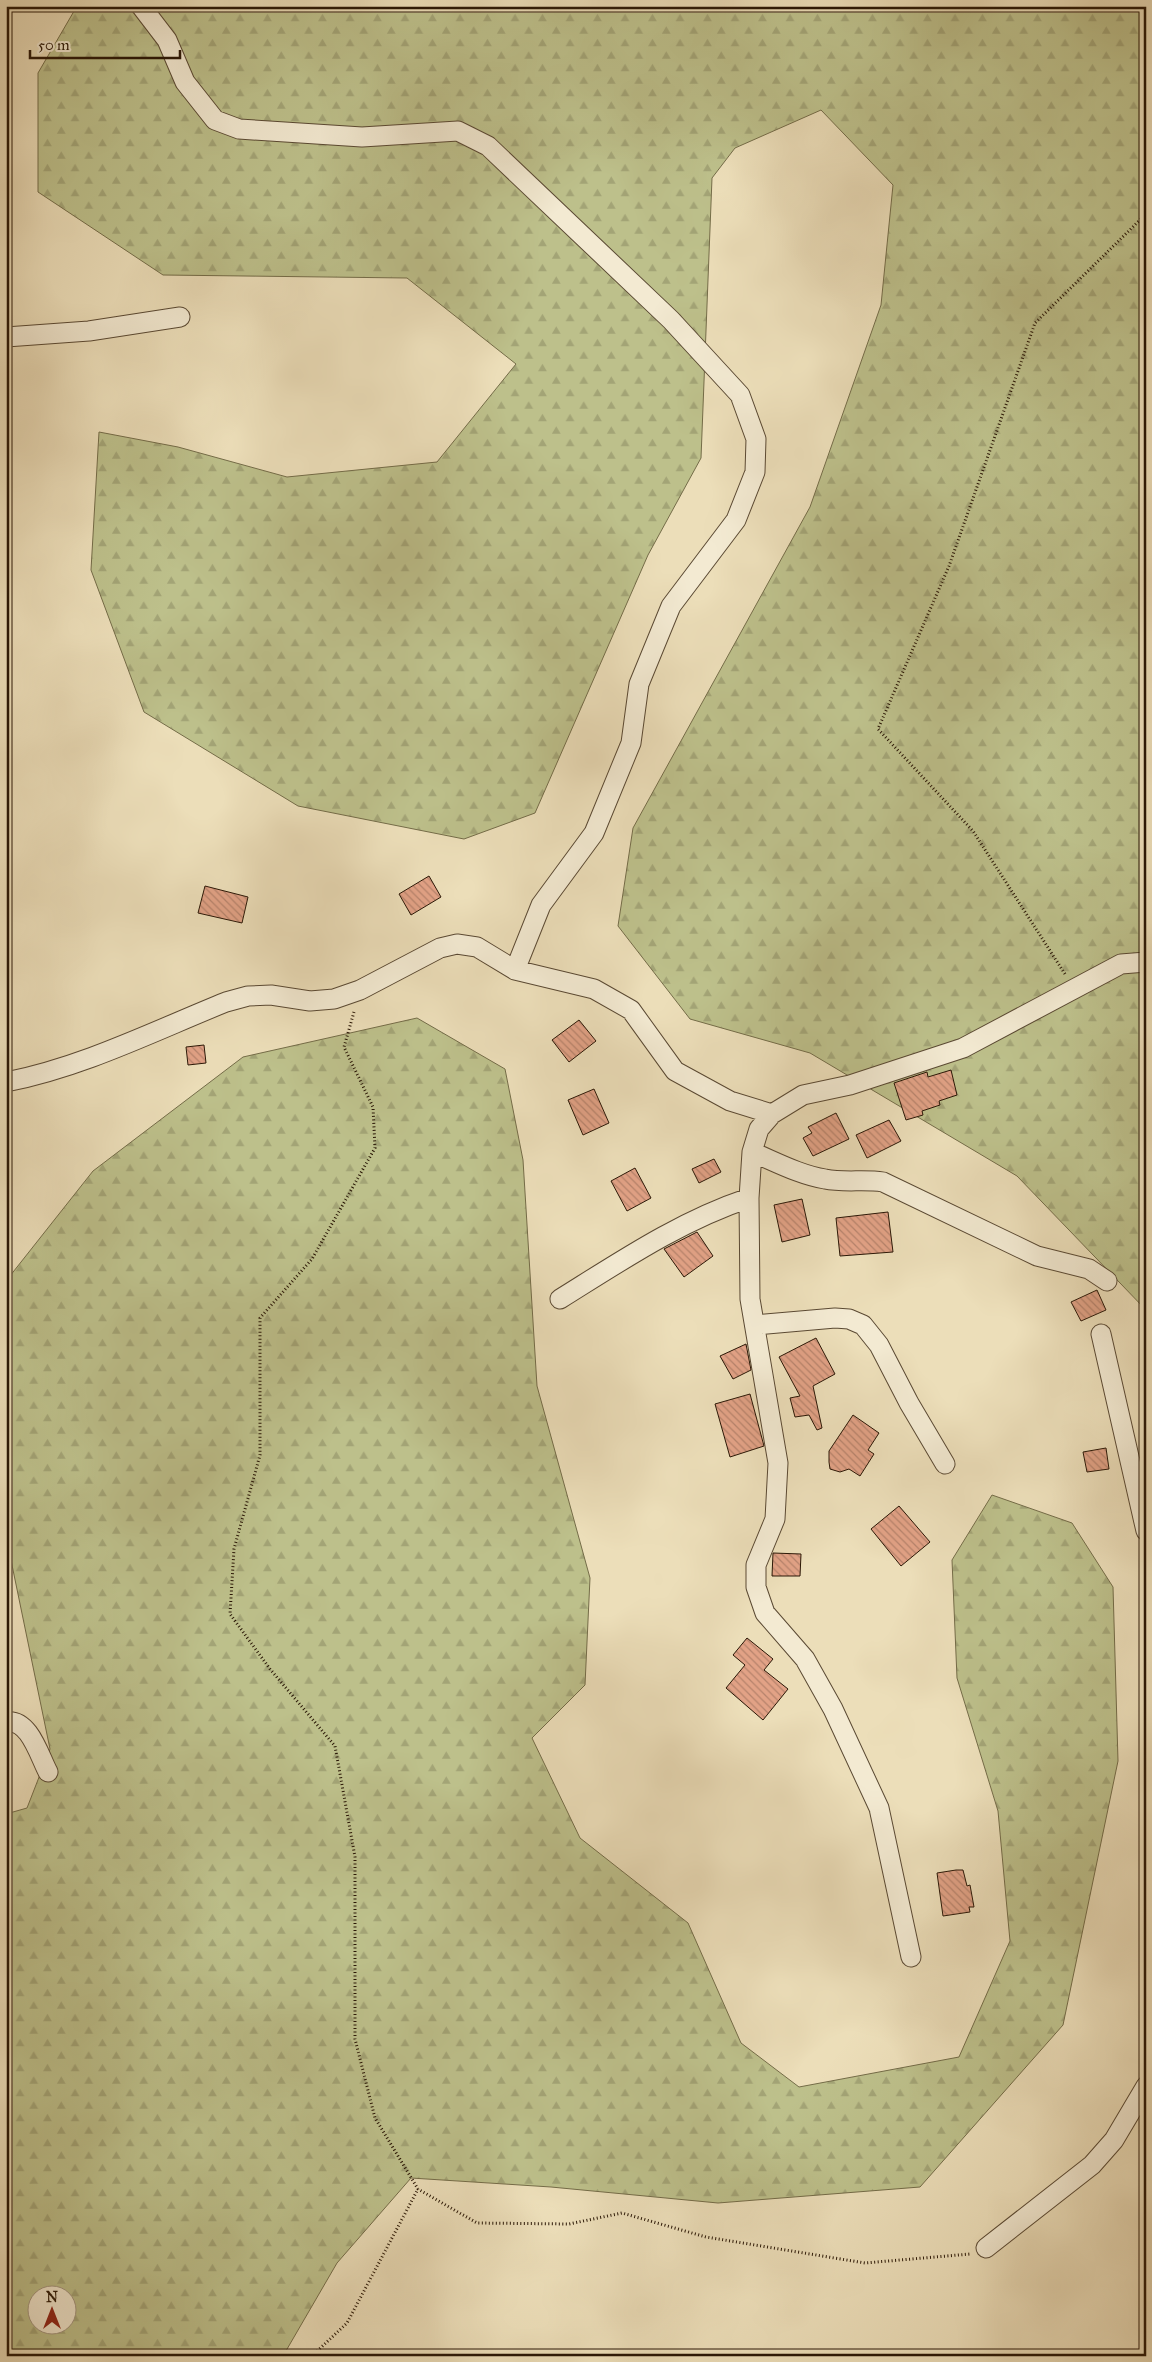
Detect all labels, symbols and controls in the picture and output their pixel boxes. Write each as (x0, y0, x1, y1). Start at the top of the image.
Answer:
scale bar (30, 28, 180, 60)
text: 50 m (38, 36, 70, 54)
north arrow (28, 2284, 78, 2334)
text: N (46, 2289, 58, 2306)

